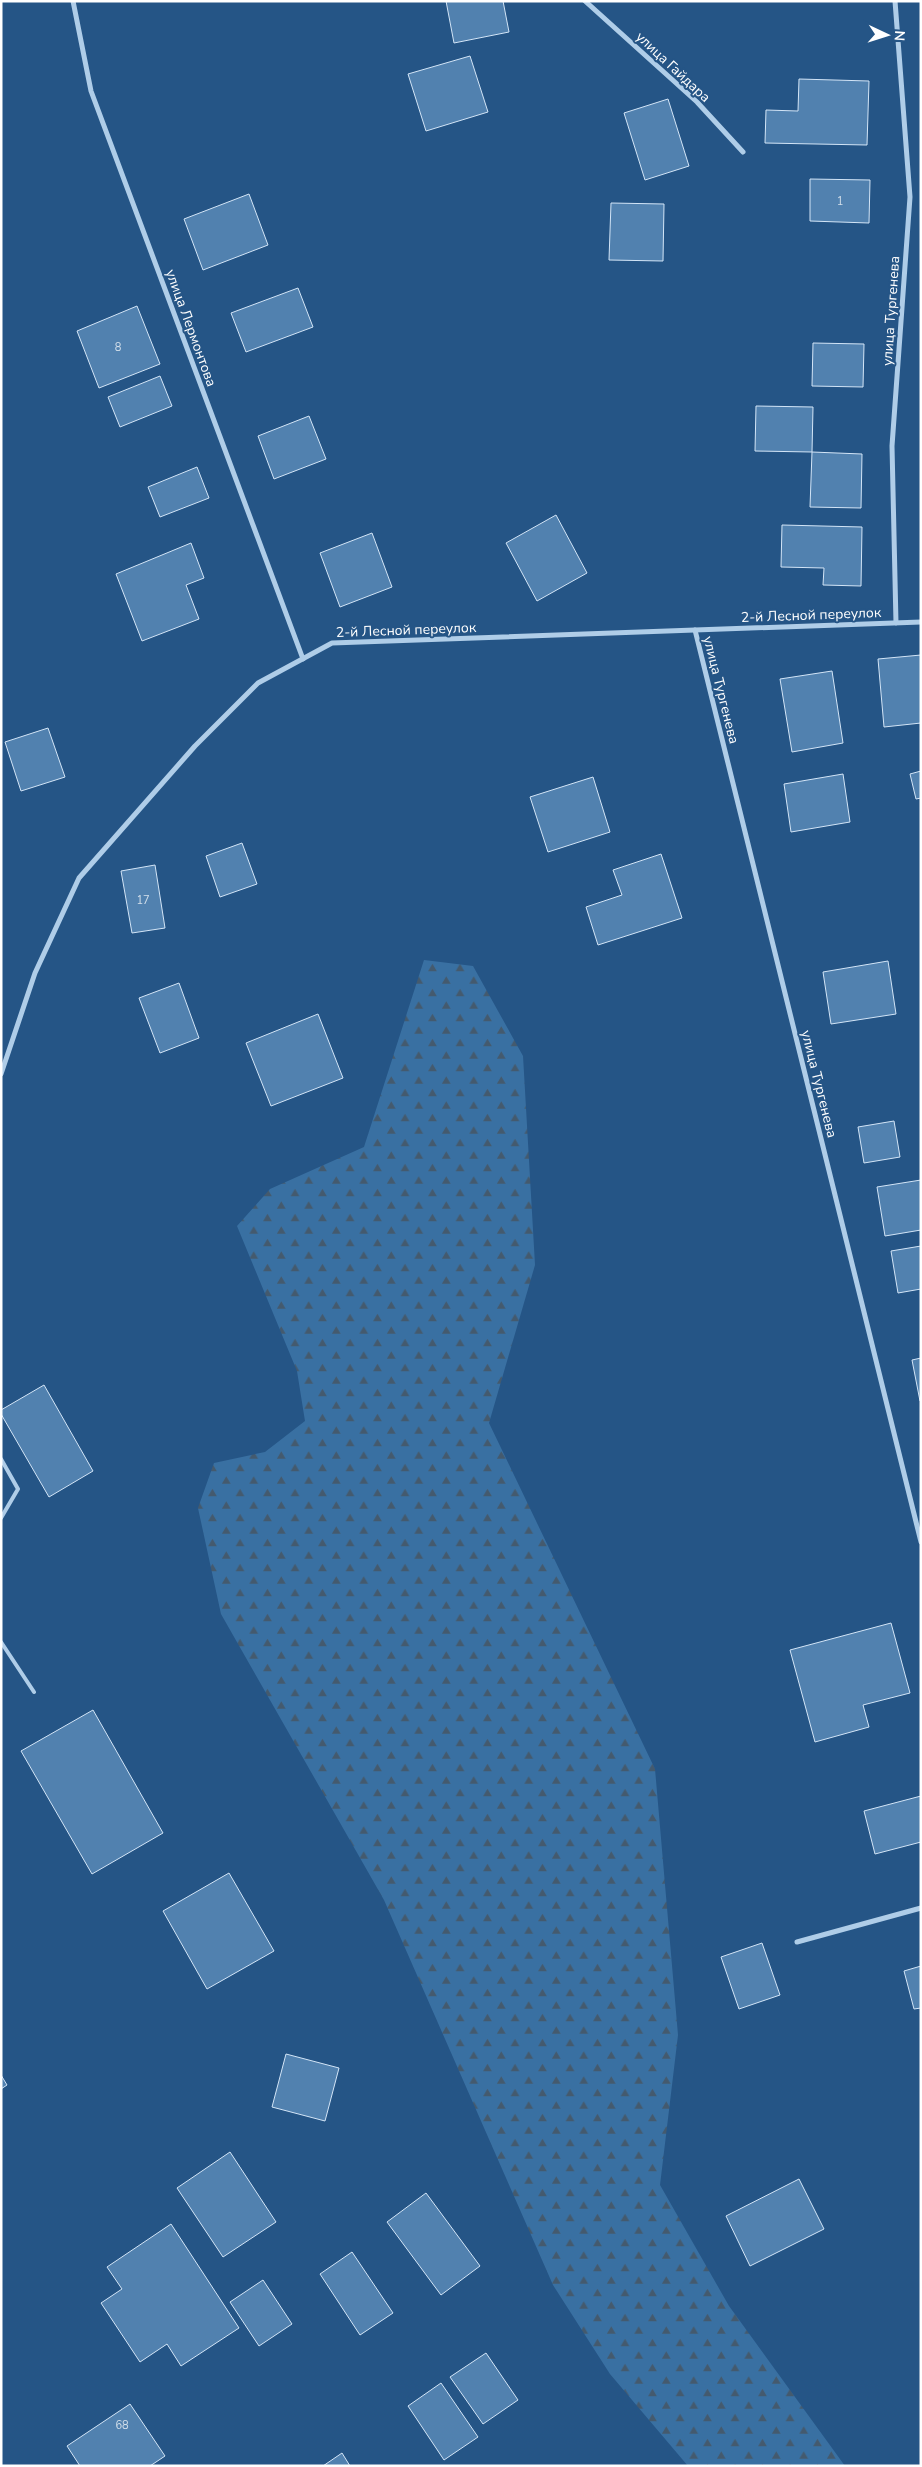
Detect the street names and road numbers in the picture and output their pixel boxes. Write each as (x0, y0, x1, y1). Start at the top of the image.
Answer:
street label: улица Гайдара (632, 27, 714, 107)
street label: улица Тургенева (878, 255, 904, 367)
street label: улица Лермонтова (161, 267, 221, 389)
street label: 2-й Лесной переулок (741, 603, 882, 627)
street label: 2-й Лесной переулок (336, 618, 477, 642)
street label: улица Тургенева (698, 634, 744, 746)
street label: улица Тургенева (796, 1028, 842, 1140)

